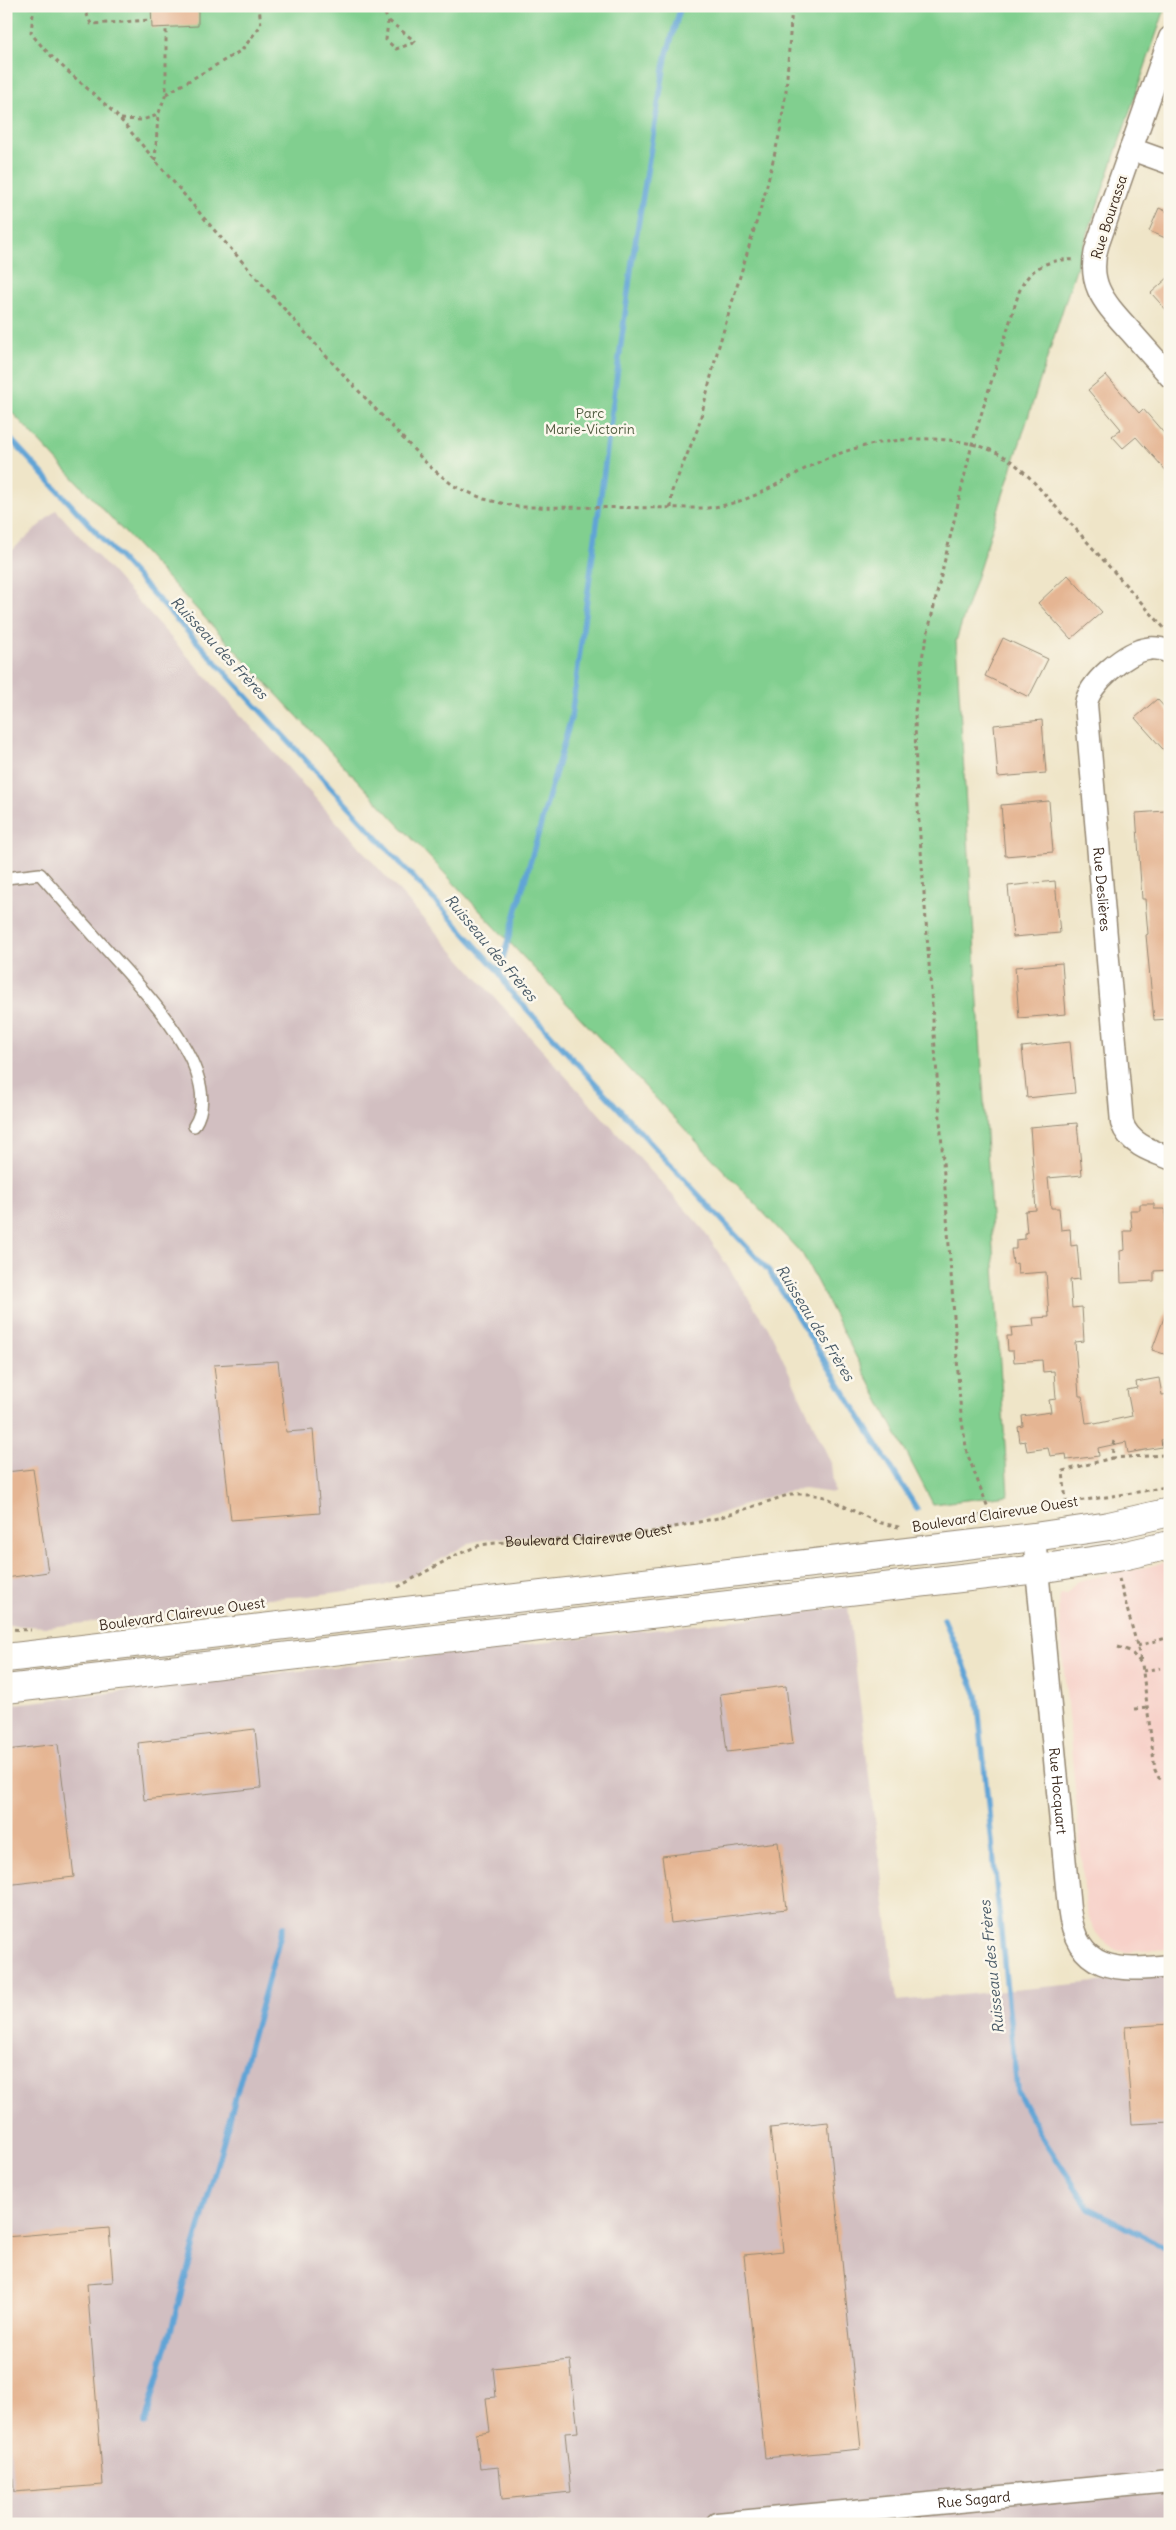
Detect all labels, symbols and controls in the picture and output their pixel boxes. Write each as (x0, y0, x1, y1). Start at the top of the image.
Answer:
street label: Rue Bourassa (1087, 173, 1131, 261)
park label: Parc Marie-Victorin (545, 404, 635, 438)
water label: Ruisseau des Frères (167, 592, 273, 704)
street label: Rue Deslières (1089, 846, 1115, 932)
water label: Ruisseau des Frères (441, 890, 542, 1006)
water label: Ruisseau des Frères (772, 1261, 859, 1385)
street label: Boulevard Clairevue Ouest (911, 1492, 1079, 1536)
street label: Boulevard Clairevue Ouest (504, 1519, 673, 1551)
street label: Boulevard Clairevue Ouest (98, 1593, 266, 1635)
street label: Rue Hocquart (1045, 1747, 1071, 1835)
water label: Ruisseau des Frères (975, 1898, 1008, 2034)
street label: Rue Sagard (937, 2487, 1011, 2512)

